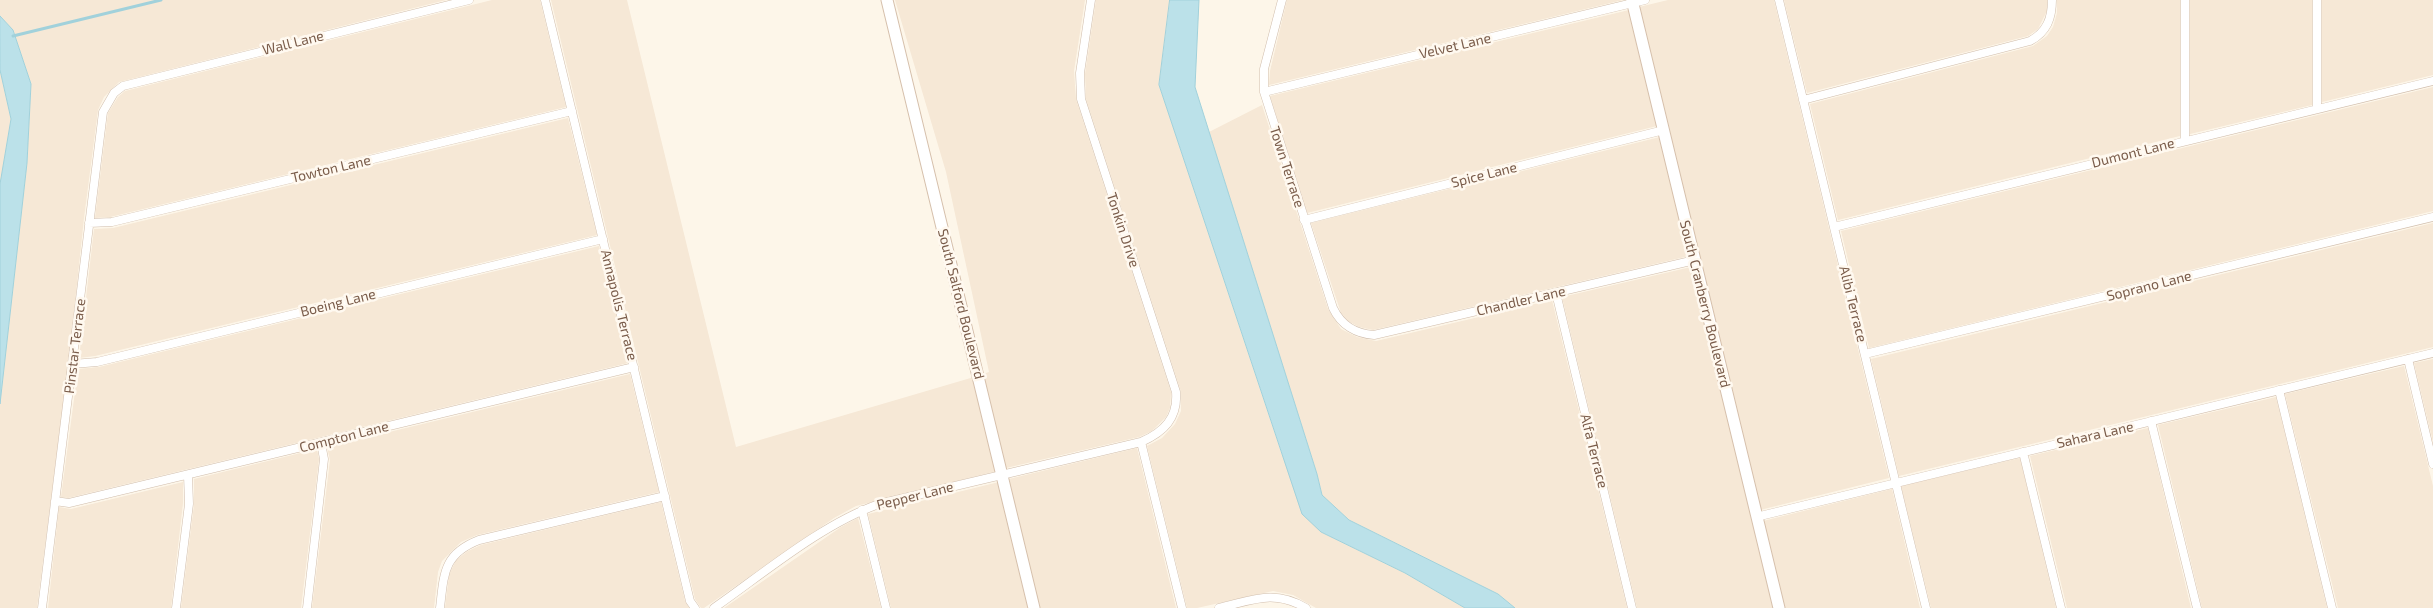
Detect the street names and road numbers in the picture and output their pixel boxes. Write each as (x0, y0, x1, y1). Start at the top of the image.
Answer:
street label: Wall Lane (261, 27, 325, 59)
street label: Velvet Lane (1417, 30, 1493, 62)
street label: Town Terrace (1266, 124, 1308, 210)
street label: Dumont Lane (2090, 135, 2176, 171)
street label: Towton Lane (290, 152, 372, 186)
street label: Spice Lane (1449, 159, 1519, 191)
street label: Tonkin Drive (1103, 190, 1143, 270)
street label: South Cranberry Boulevard (1676, 219, 1734, 389)
street label: South Salford Boulevard (934, 227, 988, 381)
street label: Annapolis Terrace (597, 248, 641, 362)
street label: Alibi Terrace (1835, 264, 1871, 344)
street label: Soprano Lane (2105, 267, 2193, 305)
street label: Chandler Lane (1475, 283, 1567, 319)
street label: Boeing Lane (299, 286, 377, 320)
street label: Pinstar Terrace (61, 297, 89, 395)
street label: Alfa Terrace (1577, 412, 1611, 490)
street label: Compton Lane (298, 418, 390, 456)
street label: Sahara Lane (2055, 418, 2135, 452)
street label: Pepper Lane (875, 478, 955, 514)

